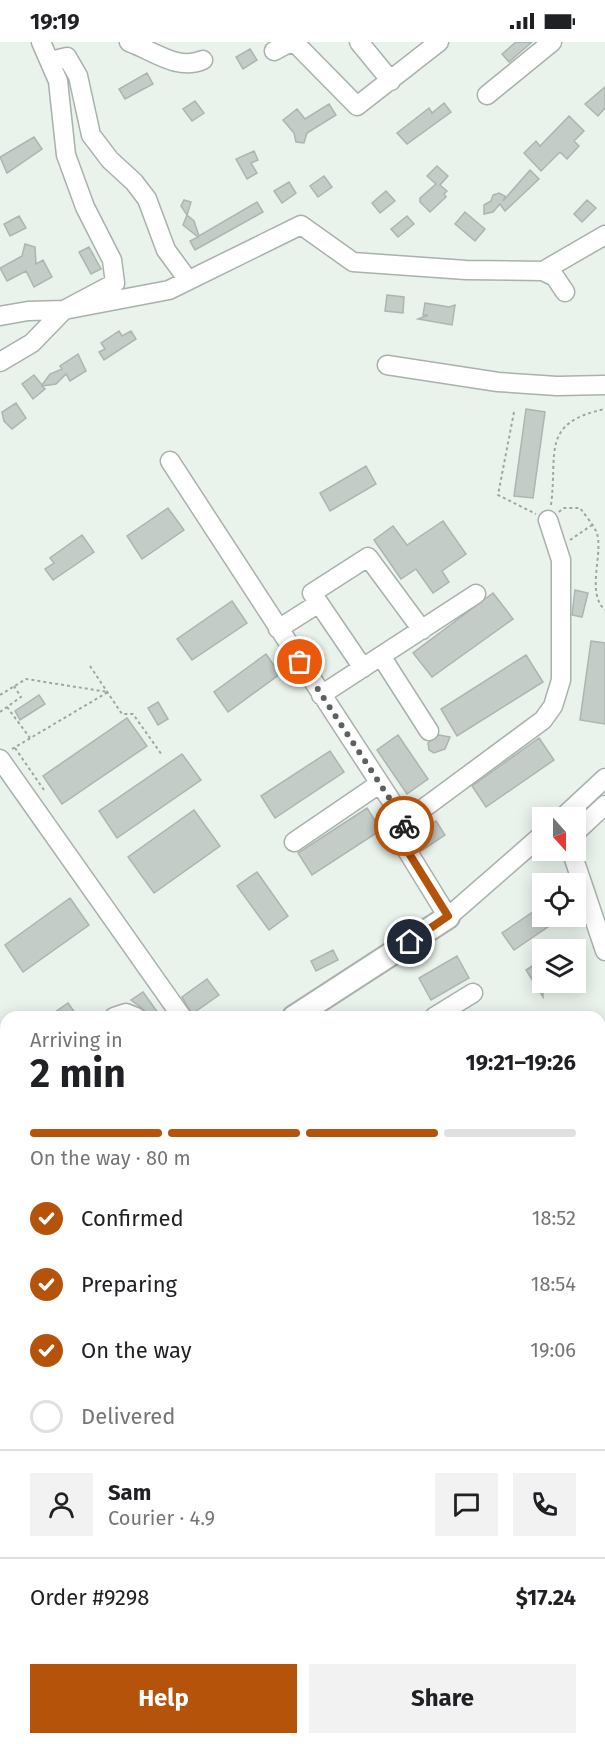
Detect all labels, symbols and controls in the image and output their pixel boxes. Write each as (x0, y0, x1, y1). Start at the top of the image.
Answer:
text: 19:19 (30, 8, 80, 35)
pin (274, 636, 325, 687)
icon: bag (283, 645, 316, 678)
courier (374, 796, 434, 856)
north arrow (532, 807, 586, 861)
map controls (532, 807, 586, 993)
icon: bike (388, 810, 421, 843)
button: locate (532, 873, 586, 927)
pin (384, 916, 435, 967)
icon: home (393, 925, 426, 958)
button: layers (532, 939, 586, 993)
text: Arriving in (30, 1028, 123, 1052)
text: 19:21–19:26 (466, 1049, 576, 1076)
text: 2 min (30, 1051, 126, 1097)
text: On the way · 80 m (30, 1146, 191, 1170)
icon: check (30, 1202, 63, 1235)
text: Confirmed (81, 1205, 184, 1232)
text: 18:52 (532, 1206, 576, 1230)
icon: check (30, 1268, 63, 1301)
text: Preparing (81, 1271, 177, 1298)
text: 18:54 (531, 1272, 576, 1296)
icon: check (30, 1334, 63, 1367)
text: On the way (81, 1337, 192, 1364)
text: 19:06 (530, 1338, 576, 1362)
text: Delivered (81, 1403, 176, 1430)
button: person (30, 1473, 93, 1536)
button: chat (435, 1473, 498, 1536)
button: phone (513, 1473, 576, 1536)
text: Sam (108, 1479, 151, 1506)
text: Courier · 4.9 (108, 1506, 215, 1530)
text: Order #9298 (30, 1584, 149, 1611)
text: $17.24 (516, 1584, 576, 1611)
button: Help (30, 1664, 297, 1733)
button: Share (309, 1664, 576, 1733)

